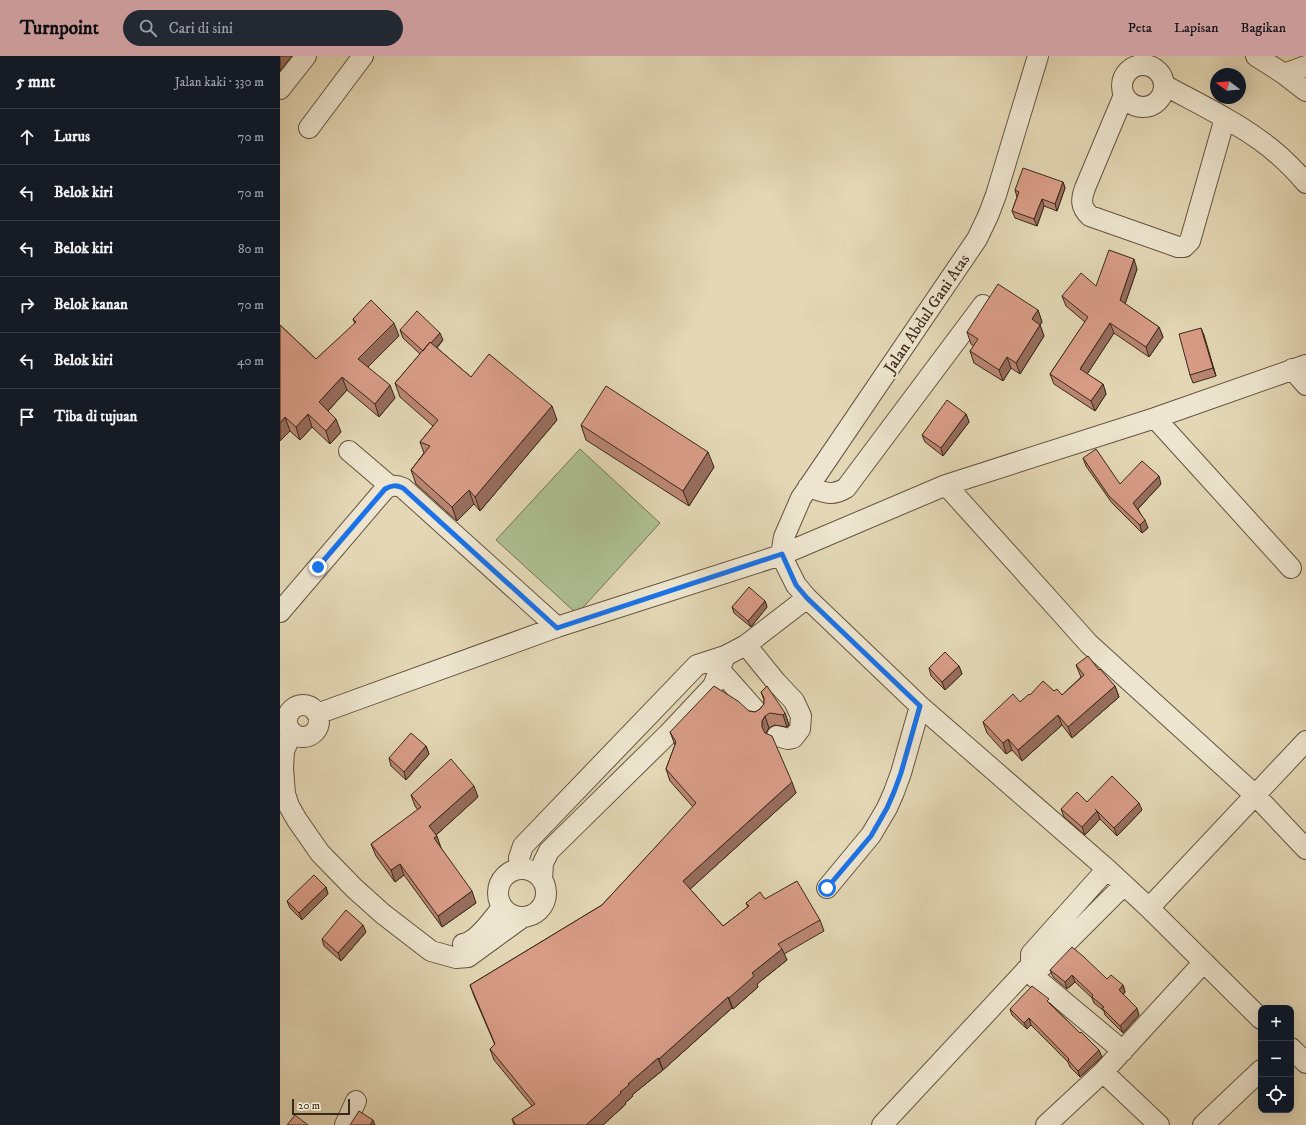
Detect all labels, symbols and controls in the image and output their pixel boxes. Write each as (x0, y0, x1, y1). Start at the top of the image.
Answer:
search box (123, 10, 403, 46)
text: Turnpoint (20, 17, 99, 40)
icon: search (137, 17, 159, 39)
text: Cari di sini (169, 19, 233, 38)
text: Peta (1128, 19, 1152, 37)
text: Lapisan (1174, 19, 1219, 37)
text: Bagikan (1241, 19, 1286, 37)
north arrow (1210, 68, 1246, 104)
text: 5 mnt (16, 71, 55, 93)
text: Jalan kaki · 330 m (175, 74, 264, 90)
icon: ahead (16, 126, 38, 148)
text: Lurus (54, 127, 90, 146)
text: 70 m (238, 129, 264, 145)
icon: left (16, 182, 38, 204)
text: Belok kiri (54, 183, 113, 202)
text: 70 m (238, 185, 264, 201)
icon: left (16, 238, 38, 260)
text: Belok kiri (54, 239, 113, 258)
text: 80 m (238, 241, 264, 257)
street label: Jalan Abdul Gani Atas (878, 250, 974, 379)
icon: right (16, 294, 38, 316)
text: Belok kanan (54, 295, 128, 314)
text: 70 m (238, 297, 264, 313)
icon: left (16, 350, 38, 372)
text: Belok kiri (54, 351, 113, 370)
text: 40 m (237, 353, 264, 369)
icon: arrive (16, 406, 38, 428)
text: Tiba di tujuan (54, 407, 137, 426)
route end (309, 558, 327, 576)
route start (818, 879, 836, 897)
map controls (1258, 1005, 1294, 1113)
button: + (1258, 1005, 1294, 1041)
button: − (1258, 1041, 1294, 1077)
button: locate (1258, 1077, 1294, 1113)
scale bar (292, 1097, 350, 1116)
text: 20 m (298, 1099, 320, 1113)

